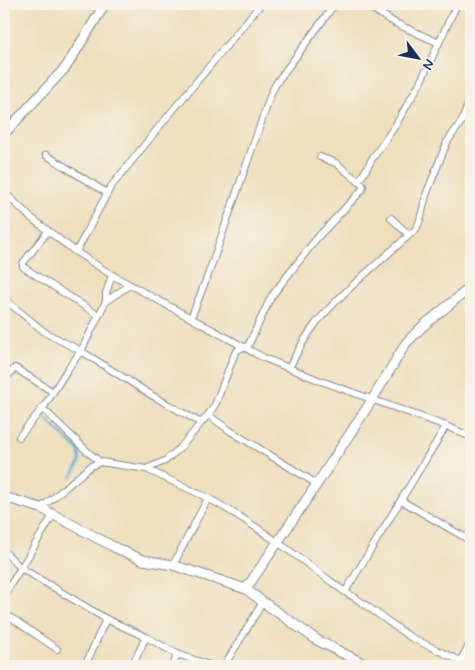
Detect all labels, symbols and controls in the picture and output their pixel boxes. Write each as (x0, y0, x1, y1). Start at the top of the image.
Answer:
north arrow (392, 32, 442, 82)
text: N (418, 56, 438, 73)

